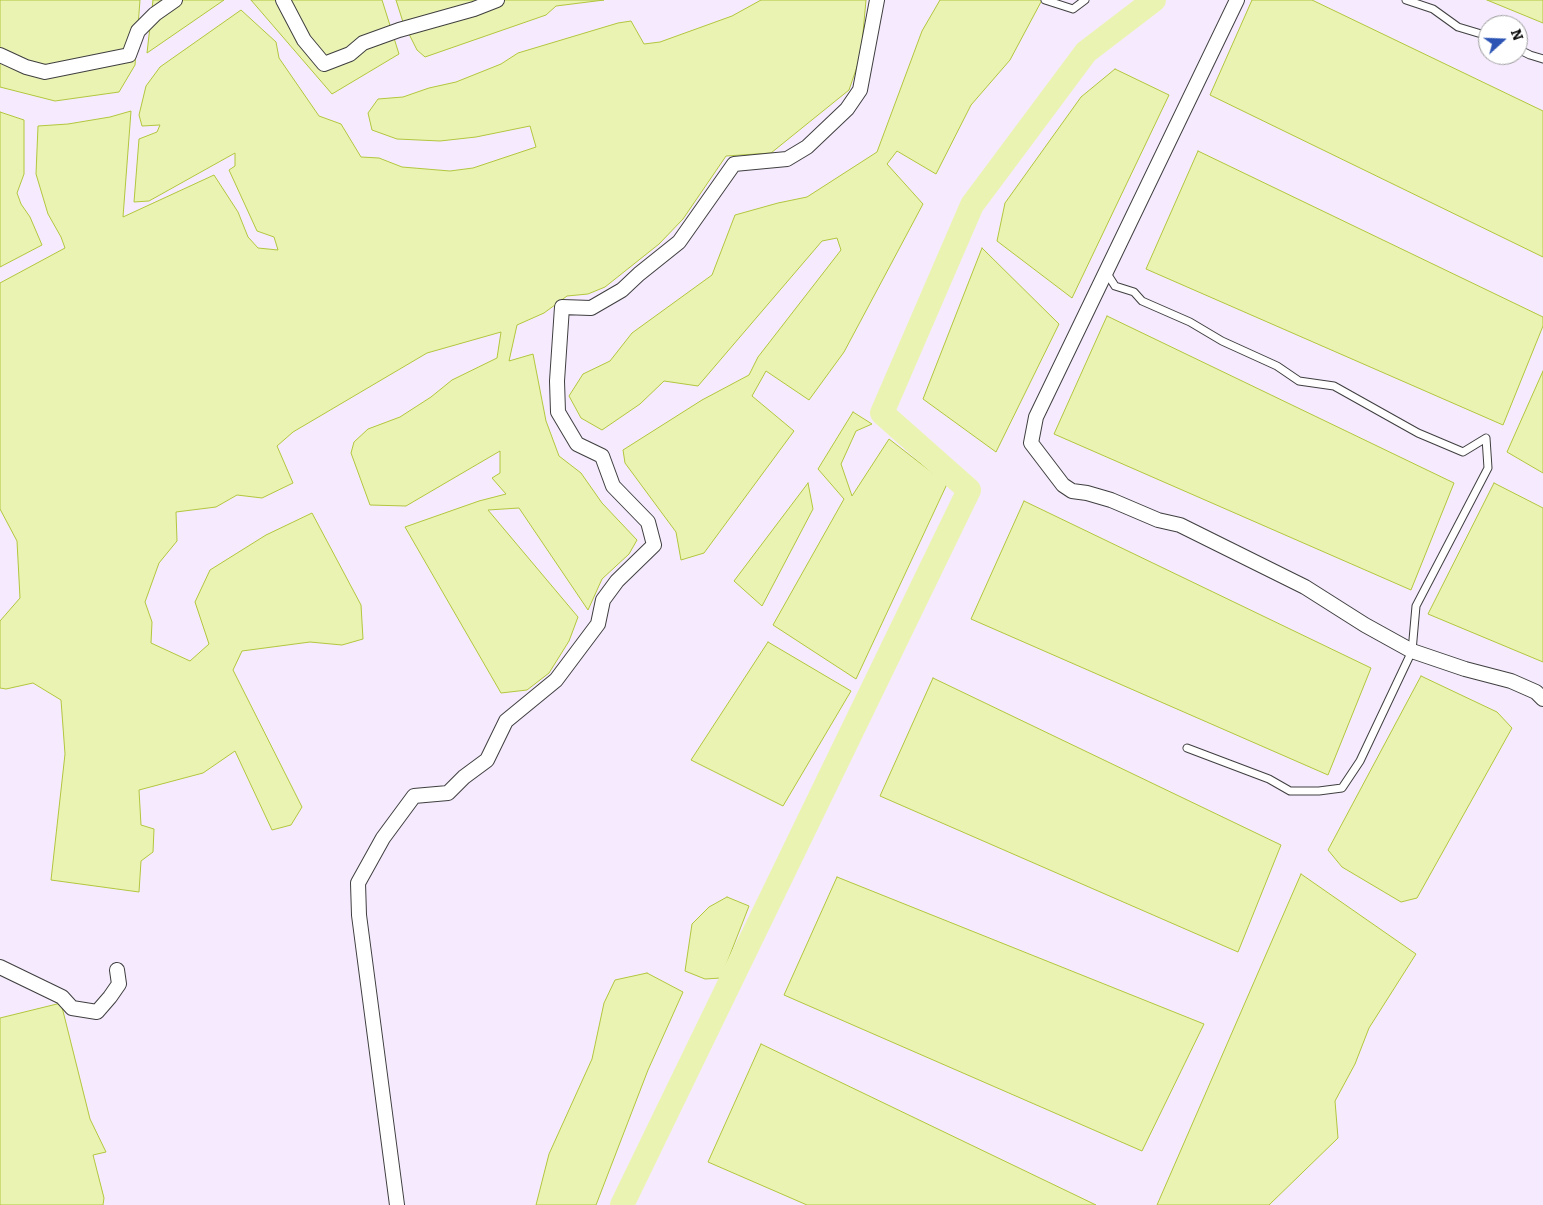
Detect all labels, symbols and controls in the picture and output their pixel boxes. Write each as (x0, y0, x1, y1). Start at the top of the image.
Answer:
north arrow (1478, 15, 1528, 65)
text: N (1507, 27, 1526, 43)

